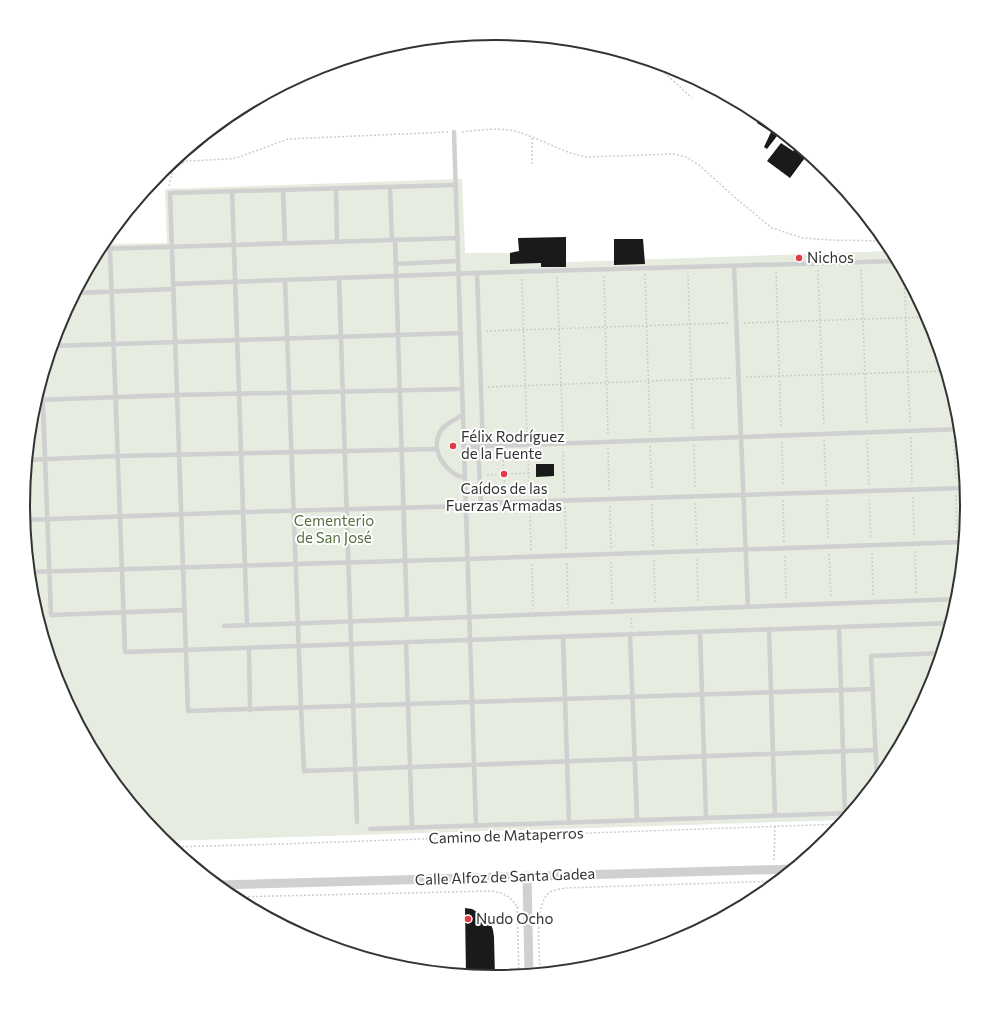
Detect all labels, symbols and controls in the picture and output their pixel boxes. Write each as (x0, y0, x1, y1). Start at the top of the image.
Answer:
place label: Nichos (807, 248, 854, 266)
marker: Nichos (794, 253, 804, 263)
place label: Félix Rodríguez de la Fuente (461, 427, 565, 462)
marker: Félix Rodríguez de la Fuente (448, 441, 458, 451)
marker: Caídos de las Fuerzas Armadas (499, 469, 509, 479)
place label: Caídos de las Fuerzas Armadas (446, 479, 562, 514)
park label: Cementerio de San José (294, 511, 374, 546)
street label: Camino de Mataperros (428, 823, 584, 847)
street label: Calle Alfoz de Santa Gadea (415, 864, 595, 888)
place label: Nudo Ocho (476, 909, 553, 927)
marker: Nudo Ocho (463, 914, 473, 924)

